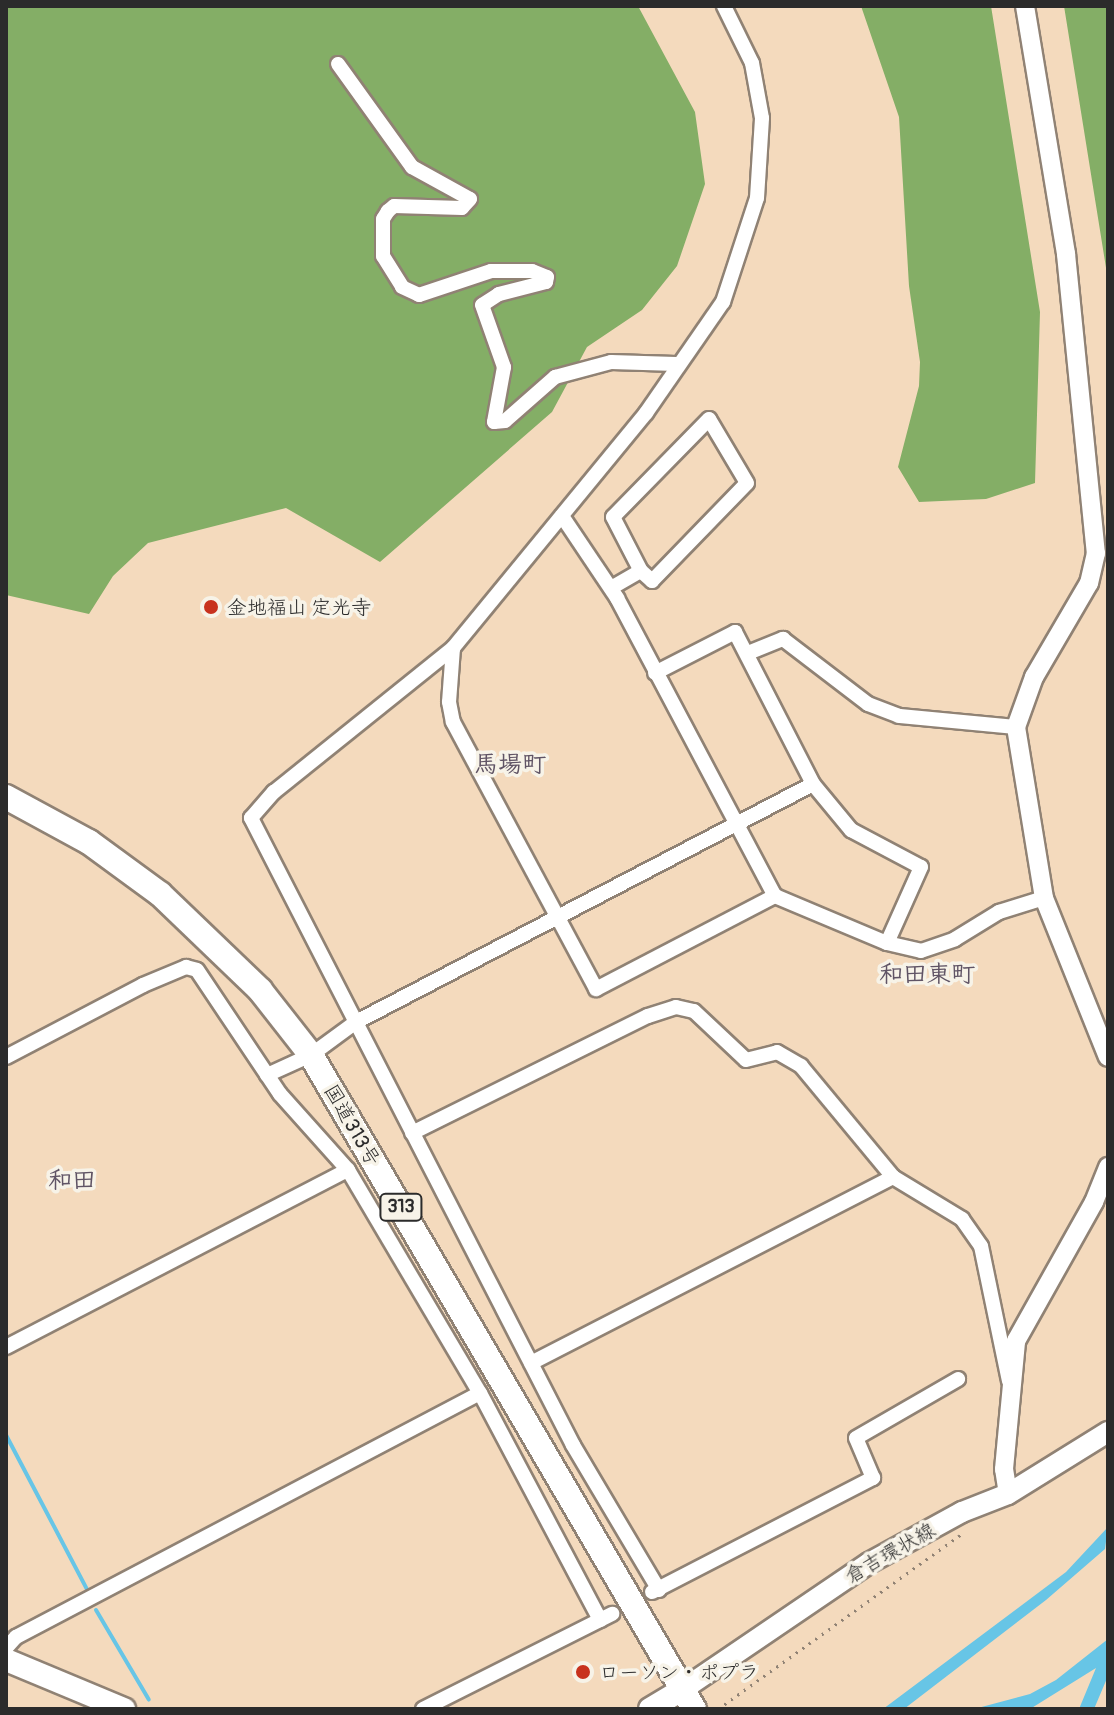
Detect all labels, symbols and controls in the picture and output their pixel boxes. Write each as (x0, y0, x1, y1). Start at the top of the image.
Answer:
place label: 金地福山 定光寺 (227, 595, 371, 619)
marker: 金地福山 定光寺 (202, 598, 220, 616)
district label: 馬場町 (474, 751, 546, 779)
district label: 和田東町 (879, 961, 975, 989)
street label: 国道313号 (319, 1080, 385, 1170)
district label: 和田 (48, 1167, 96, 1195)
road number: 313 (379, 1193, 423, 1221)
street label: 倉吉環状線 (841, 1518, 939, 1588)
place label: ローソン・ポプラ (599, 1660, 759, 1684)
marker: ローソン・ポプラ (574, 1663, 592, 1681)

